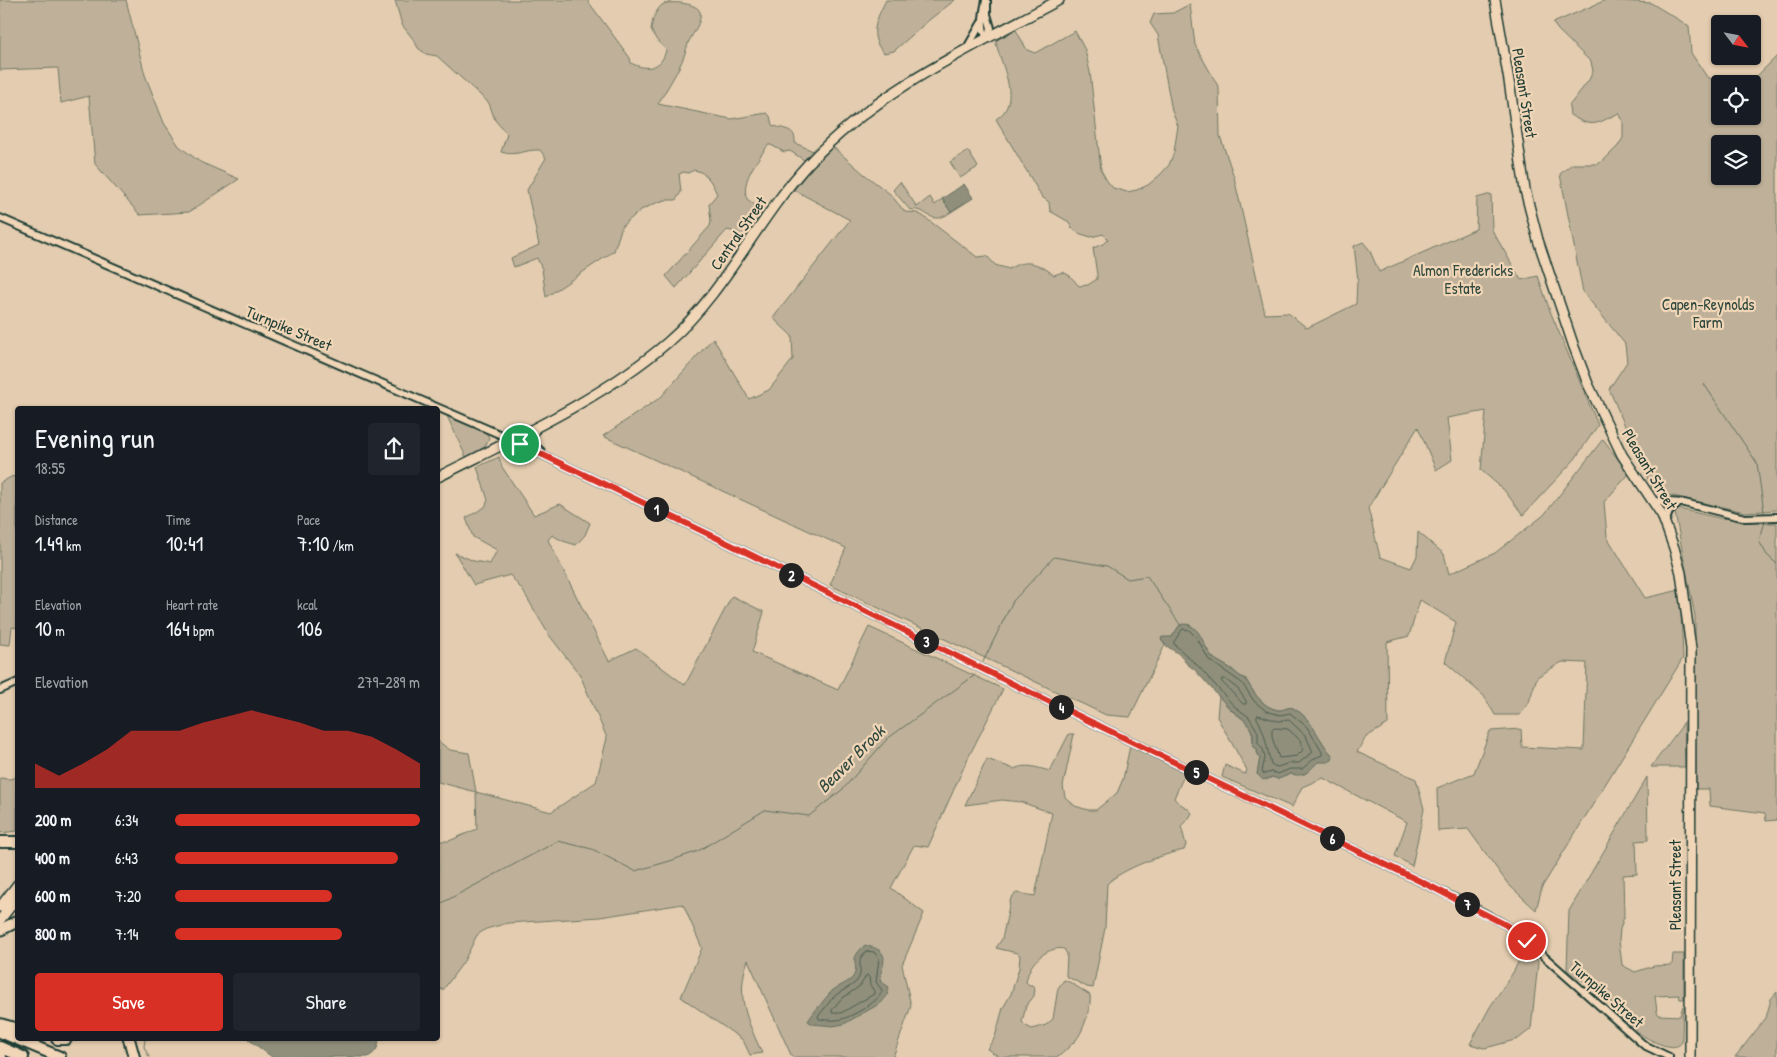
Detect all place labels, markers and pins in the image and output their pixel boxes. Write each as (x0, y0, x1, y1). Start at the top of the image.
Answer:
pin (499, 423, 541, 465)
pin: 1 (644, 496, 668, 522)
pin: 2 (778, 562, 804, 588)
pin: 3 (914, 628, 938, 654)
pin: 4 (1048, 694, 1074, 720)
pin: 5 (1184, 760, 1208, 784)
pin: 6 (1320, 826, 1344, 850)
pin: 7 (1454, 892, 1480, 916)
pin (1506, 920, 1548, 962)

